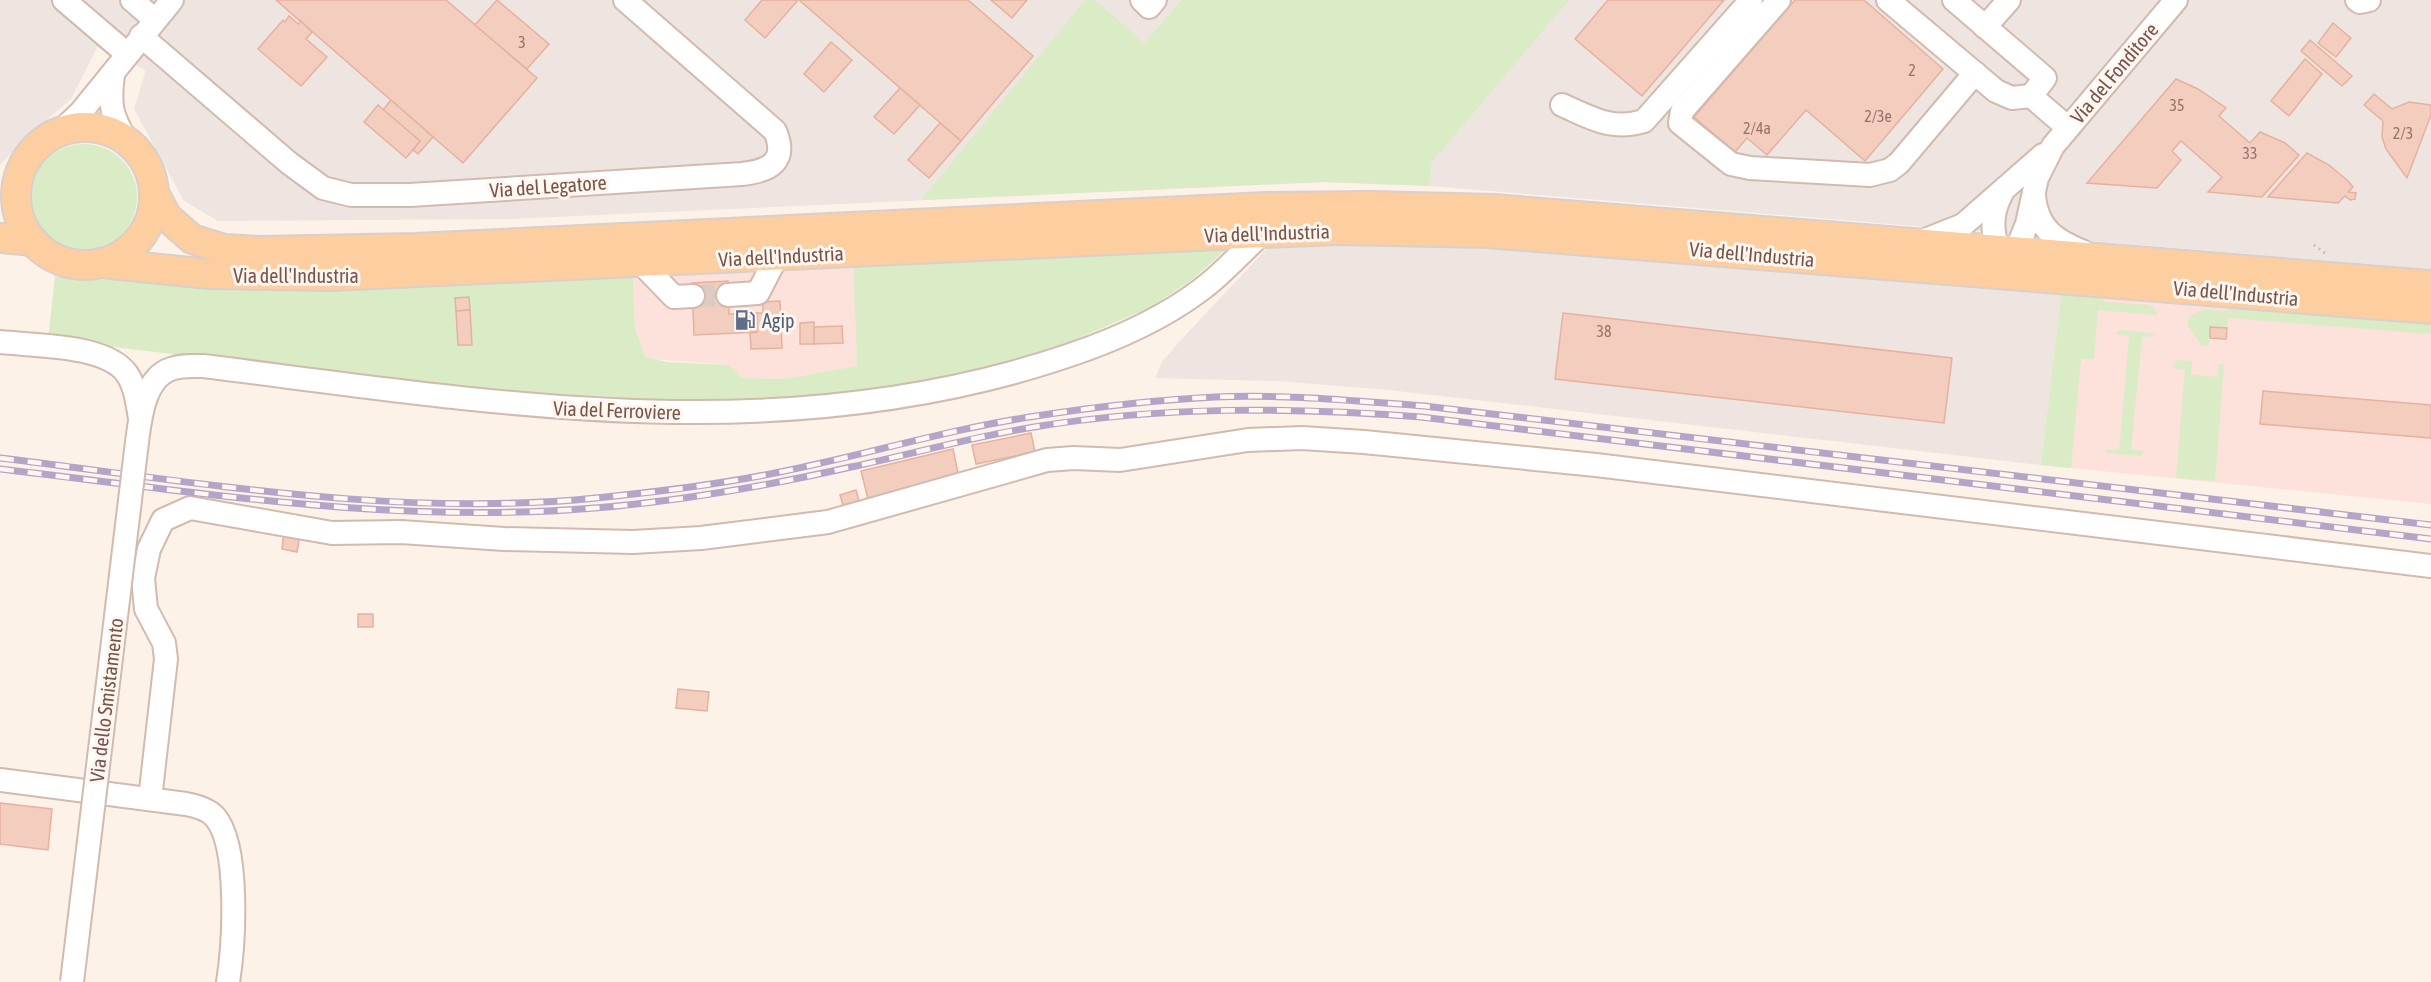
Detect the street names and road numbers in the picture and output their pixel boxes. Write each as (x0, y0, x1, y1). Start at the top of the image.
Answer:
street label: Via del Fonditore (2065, 18, 2163, 128)
street label: Via del Legatore (489, 170, 607, 202)
street label: Via dell'Industria (1204, 219, 1330, 247)
street label: Via dell'Industria (1689, 237, 1815, 271)
street label: Via dell'Industria (718, 241, 844, 271)
street label: Via dell'Industria (233, 264, 359, 287)
street label: Via dell'Industria (2173, 276, 2299, 310)
street label: Via del Ferroviere (553, 396, 681, 424)
street label: Via dello Smistamento (85, 617, 127, 783)

